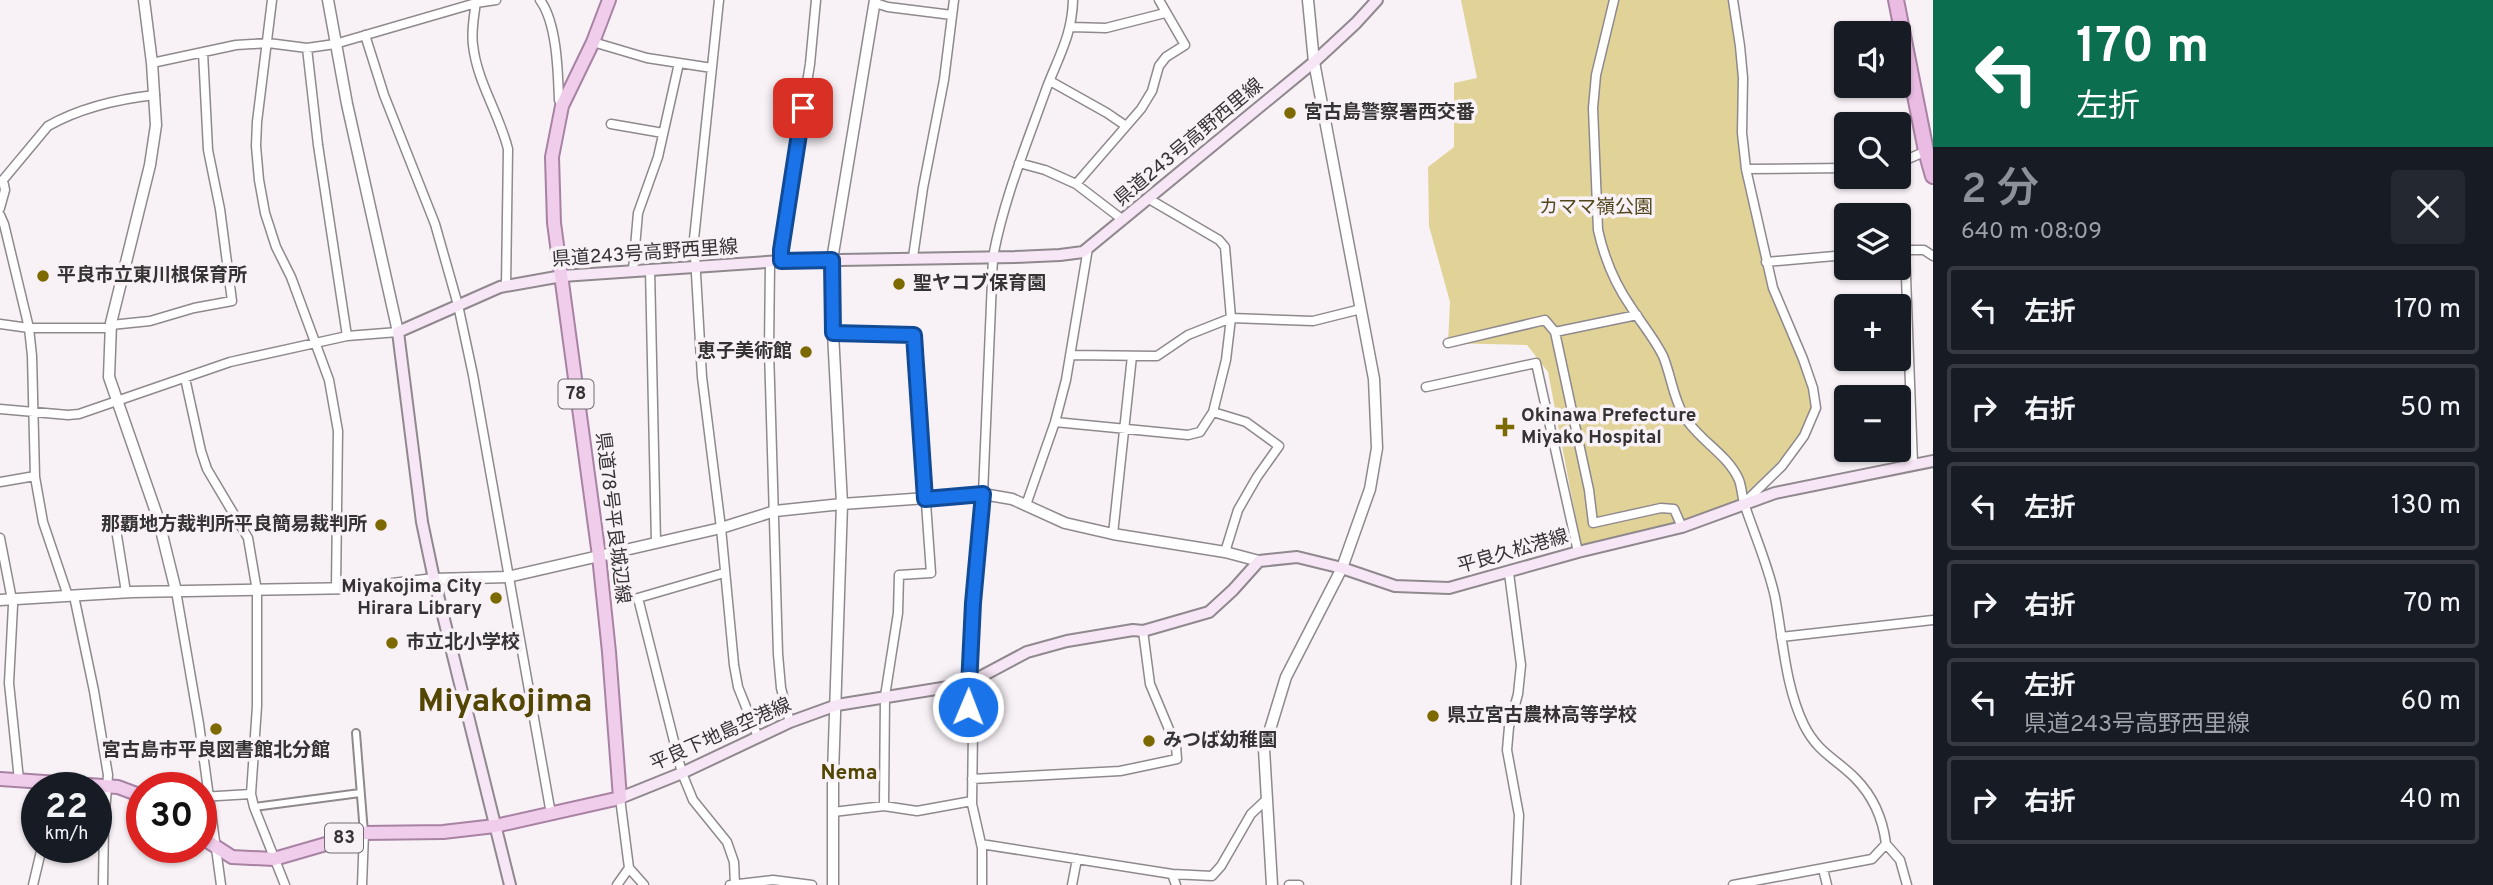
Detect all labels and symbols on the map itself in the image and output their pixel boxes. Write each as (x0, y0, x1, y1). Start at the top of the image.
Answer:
street label: 県道243号高野西里線 (1110, 74, 1268, 212)
pin (773, 78, 833, 138)
place label: 宮古島警察署西交番 (1304, 101, 1475, 125)
marker: 宮古島警察署西交番 (1282, 105, 1298, 121)
park label: カママ嶺公園 (1539, 196, 1653, 220)
street label: 県道243号高野西里線 (551, 236, 739, 272)
place label: 平良市立東川根保育所 (57, 264, 247, 288)
marker: 平良市立東川根保育所 (35, 268, 51, 284)
place label: 聖ヤコブ保育園 (913, 272, 1046, 296)
marker: 聖ヤコブ保育園 (891, 276, 907, 292)
place label: 恵子美術館 (697, 340, 792, 364)
marker: 恵子美術館 (798, 344, 814, 360)
road number: 78 (558, 380, 594, 408)
place label: Okinawa Prefecture Miyako Hospital (1521, 404, 1696, 450)
marker: Okinawa Prefecture Miyako Hospital (1495, 417, 1515, 437)
street label: 県道78号平良城辺線 (590, 431, 634, 605)
place label: 那覇地方裁判所平良簡易裁判所 (101, 513, 367, 537)
marker: 那覇地方裁判所平良簡易裁判所 (373, 517, 389, 533)
street label: 平良久松港線 (1455, 525, 1571, 579)
place label: Miyakojima City Hirara Library (341, 575, 482, 621)
marker: Miyakojima City Hirara Library (488, 590, 504, 606)
place label: 市立北小学校 (406, 631, 520, 655)
marker: 市立北小学校 (384, 635, 400, 651)
position arrow (931, 670, 1005, 744)
district label: Miyakojima (418, 682, 592, 724)
street label: 平良下地島空港線 (647, 693, 795, 777)
place label: 県立宮古農林高等学校 (1447, 704, 1637, 728)
marker: 県立宮古農林高等学校 (1425, 708, 1441, 724)
marker: 宮古島市平良図書館北分館 (208, 721, 224, 737)
place label: みつば幼稚園 (1163, 729, 1277, 753)
marker: みつば幼稚園 (1141, 733, 1157, 749)
place label: 宮古島市平良図書館北分館 (102, 739, 330, 763)
district label: Nema (821, 760, 877, 787)
speed limit sign: 30 (126, 772, 217, 863)
road number: 83 (325, 824, 363, 852)

